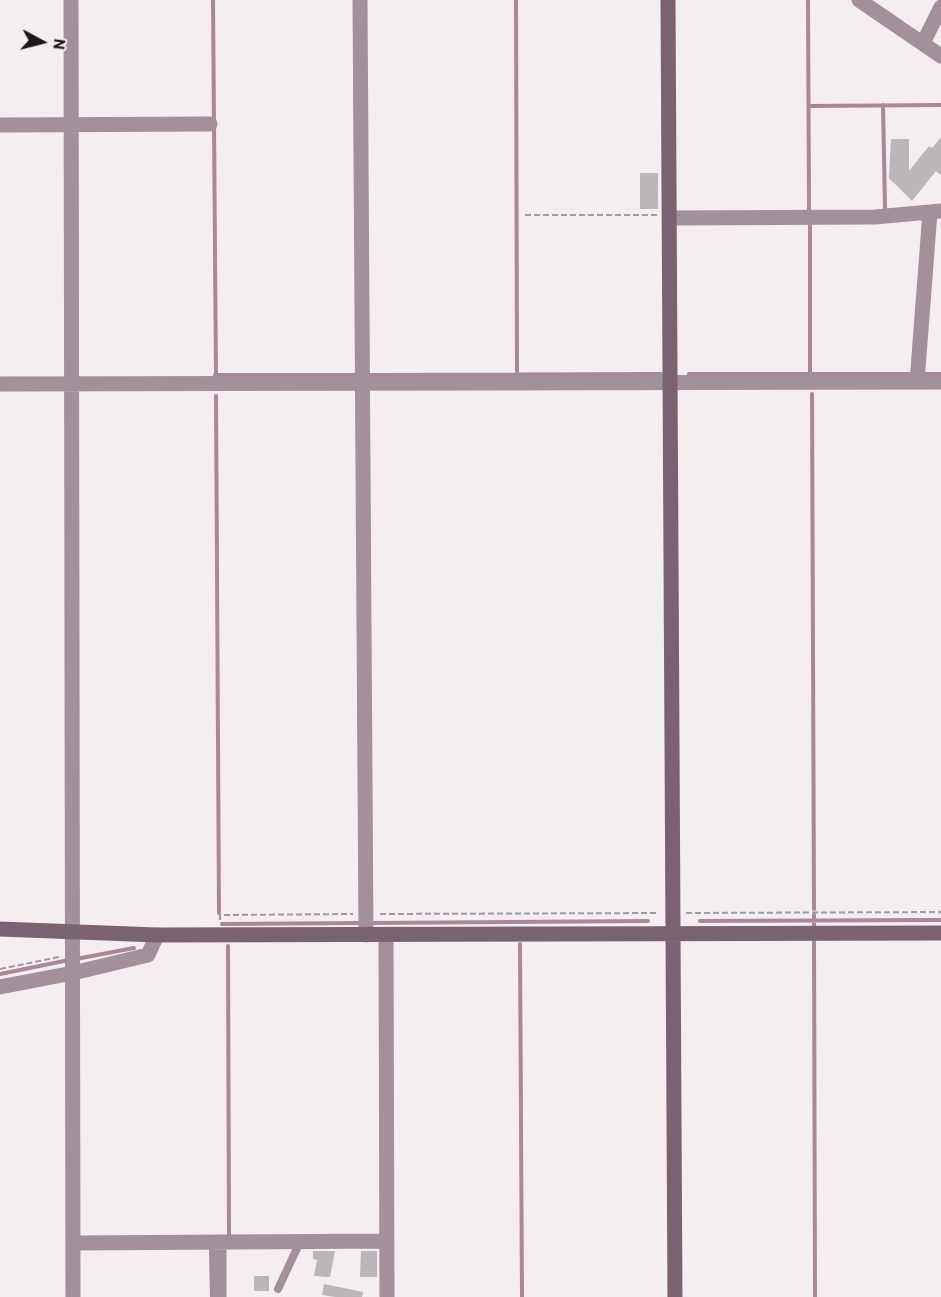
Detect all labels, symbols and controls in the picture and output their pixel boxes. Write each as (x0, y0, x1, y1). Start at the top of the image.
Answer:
north arrow (12, 12, 72, 72)
text: N (50, 38, 70, 51)

